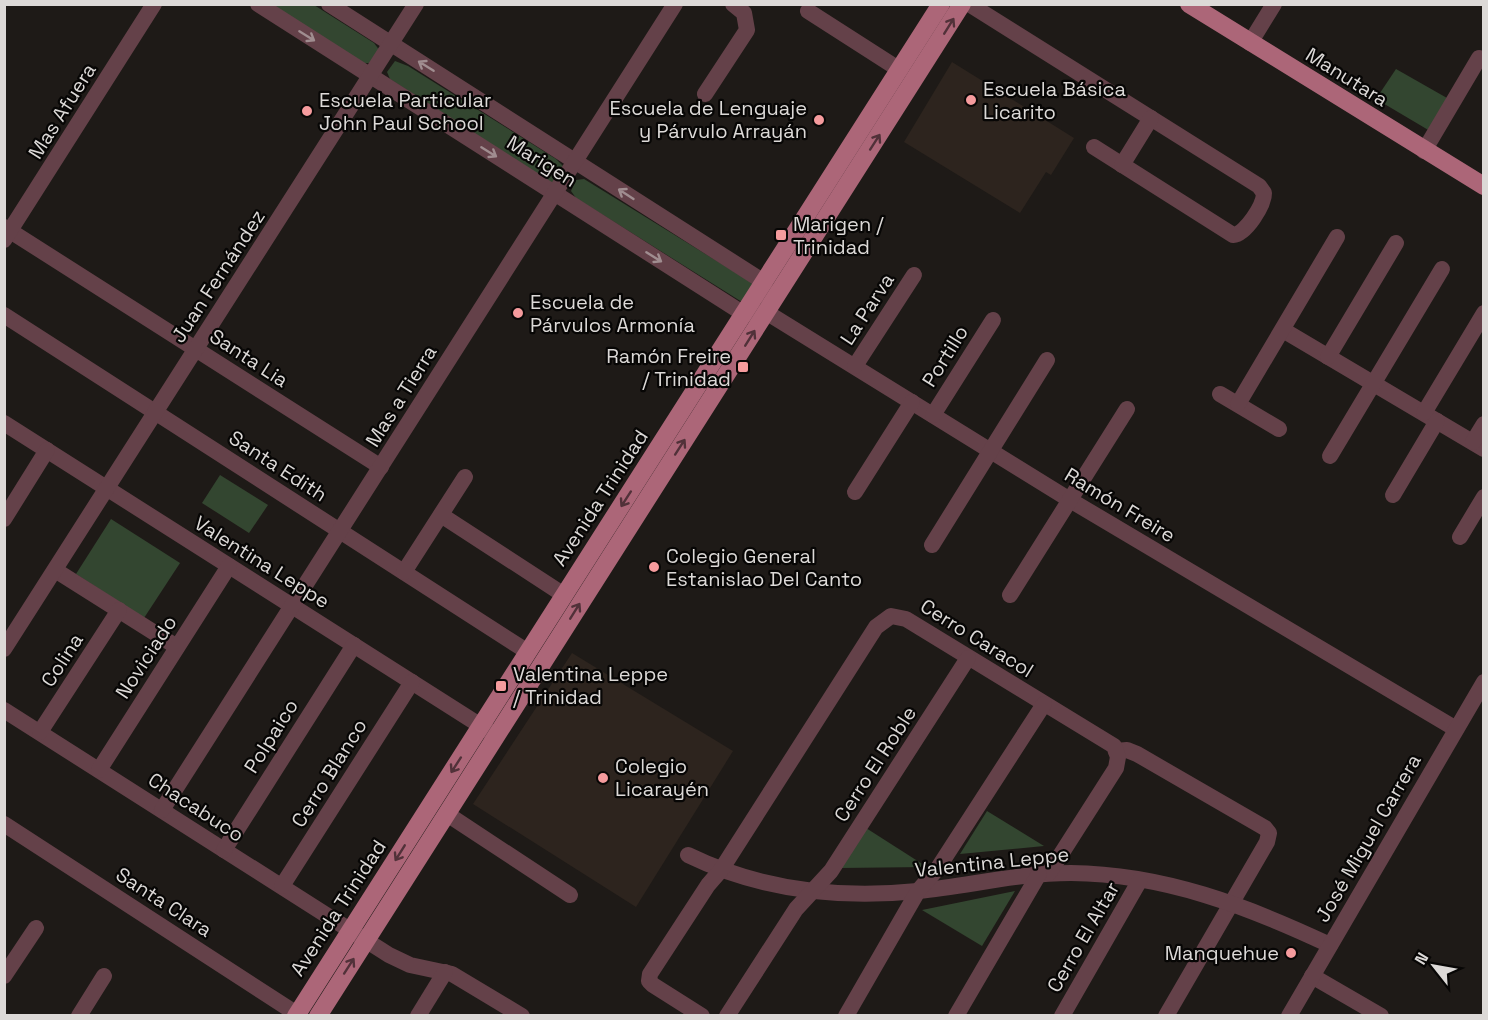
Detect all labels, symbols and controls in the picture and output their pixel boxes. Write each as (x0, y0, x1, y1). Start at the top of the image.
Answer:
one-way arrow (943, 18, 955, 35)
one-way arrow (298, 30, 315, 42)
street label: Manutara (1301, 41, 1393, 113)
street label: Mas Afuera (22, 58, 102, 164)
one-way arrow (418, 60, 435, 72)
place label: Escuela Básica Licarito (983, 76, 1126, 125)
place label: Escuela Particular John Paul School (319, 87, 491, 136)
marker: Escuela Básica Licarito (964, 93, 978, 107)
place label: Escuela de Lenguaje y Párvulo Arrayán (609, 95, 807, 144)
marker: Escuela Particular John Paul School (300, 104, 314, 118)
marker: Escuela de Lenguaje y Párvulo Arrayán (812, 113, 826, 127)
street label: Marigen (502, 129, 582, 193)
one-way arrow (869, 134, 881, 151)
one-way arrow (481, 145, 498, 158)
one-way arrow (618, 188, 635, 200)
street label: Juan Fernández (165, 205, 271, 347)
place label: Marigen / Trinidad (793, 211, 884, 260)
marker: Marigen / Trinidad (774, 228, 788, 242)
one-way arrow (645, 251, 662, 263)
street label: La Parva (834, 268, 900, 350)
place label: Escuela de Párvulos Armonía (530, 289, 695, 338)
marker: Escuela de Párvulos Armonía (511, 306, 525, 320)
street label: Portillo (916, 320, 974, 392)
street label: Santa Lia (205, 323, 293, 393)
one-way arrow (744, 330, 756, 347)
street label: Mas a Tierra (359, 340, 443, 452)
place label: Ramón Freire / Trinidad (606, 343, 731, 392)
marker: Ramón Freire / Trinidad (736, 360, 750, 374)
street label: Santa Edith (224, 425, 332, 507)
street label: Avenida Trinidad (546, 425, 654, 571)
one-way arrow (674, 439, 686, 456)
street label: Ramón Freire (1060, 462, 1180, 548)
one-way arrow (619, 490, 631, 507)
street label: Valentina Leppe (189, 510, 335, 614)
place label: Colegio General Estanislao Del Canto (666, 543, 862, 592)
marker: Colegio General Estanislao Del Canto (647, 560, 661, 574)
street label: Cerro Caracol (915, 593, 1039, 683)
one-way arrow (570, 603, 582, 620)
street label: Noviciado (109, 610, 183, 704)
street label: Colina (35, 628, 89, 692)
place label: Valentina Leppe / Trinidad (513, 661, 668, 710)
marker: Valentina Leppe / Trinidad (494, 679, 508, 693)
street label: Polpaico (238, 694, 304, 778)
street label: Cerro El Roble (828, 701, 922, 827)
street label: Cerro Blanco (285, 714, 373, 832)
street label: José Miguel Carrera (1309, 749, 1427, 927)
place label: Colegio Licarayén (615, 753, 709, 802)
one-way arrow (450, 756, 462, 773)
street label: Chacabuco (143, 766, 249, 848)
marker: Colegio Licarayén (596, 771, 610, 785)
street label: Avenida Trinidad (284, 835, 392, 981)
street label: Valentina Leppe (913, 841, 1071, 883)
one-way arrow (393, 845, 406, 862)
street label: Santa Clara (111, 861, 217, 943)
street label: Cerro El Altar (1041, 877, 1125, 997)
north arrow (1404, 936, 1464, 996)
place label: Manquehue (1165, 940, 1279, 966)
marker: Manquehue (1284, 946, 1298, 960)
text: N (1410, 949, 1433, 969)
one-way arrow (344, 958, 356, 975)

